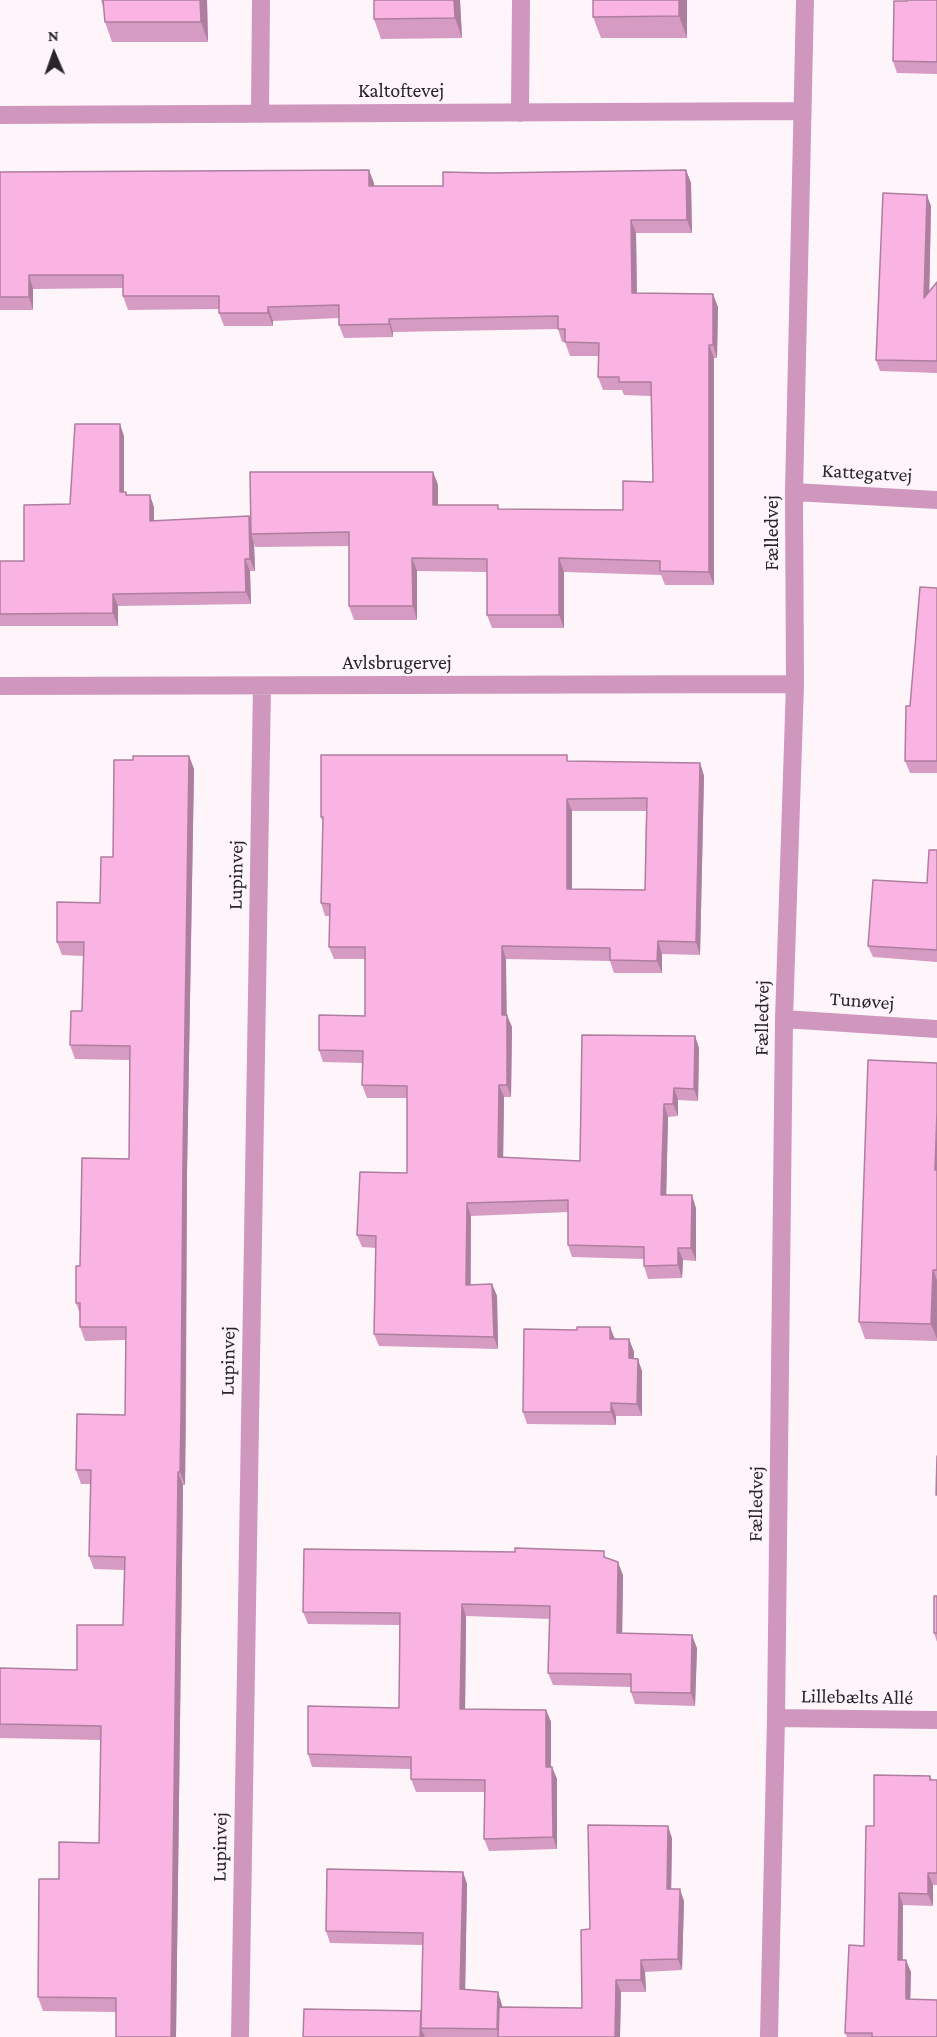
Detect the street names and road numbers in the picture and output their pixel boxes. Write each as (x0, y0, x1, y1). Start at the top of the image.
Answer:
street label: Kaltoftevej (358, 79, 444, 103)
street label: Kattegatvej (821, 459, 913, 487)
street label: Fælledvej (760, 495, 784, 571)
street label: Avlsbrugervej (342, 651, 452, 675)
street label: Lupinvej (223, 840, 249, 910)
street label: Fælledvej (749, 980, 775, 1056)
street label: Tunøvej (829, 987, 895, 1015)
street label: Lupinvej (215, 1326, 241, 1396)
street label: Fælledvej (743, 1466, 769, 1542)
street label: Lillebælts Allé (801, 1684, 913, 1710)
street label: Lupinvej (207, 1812, 233, 1882)

